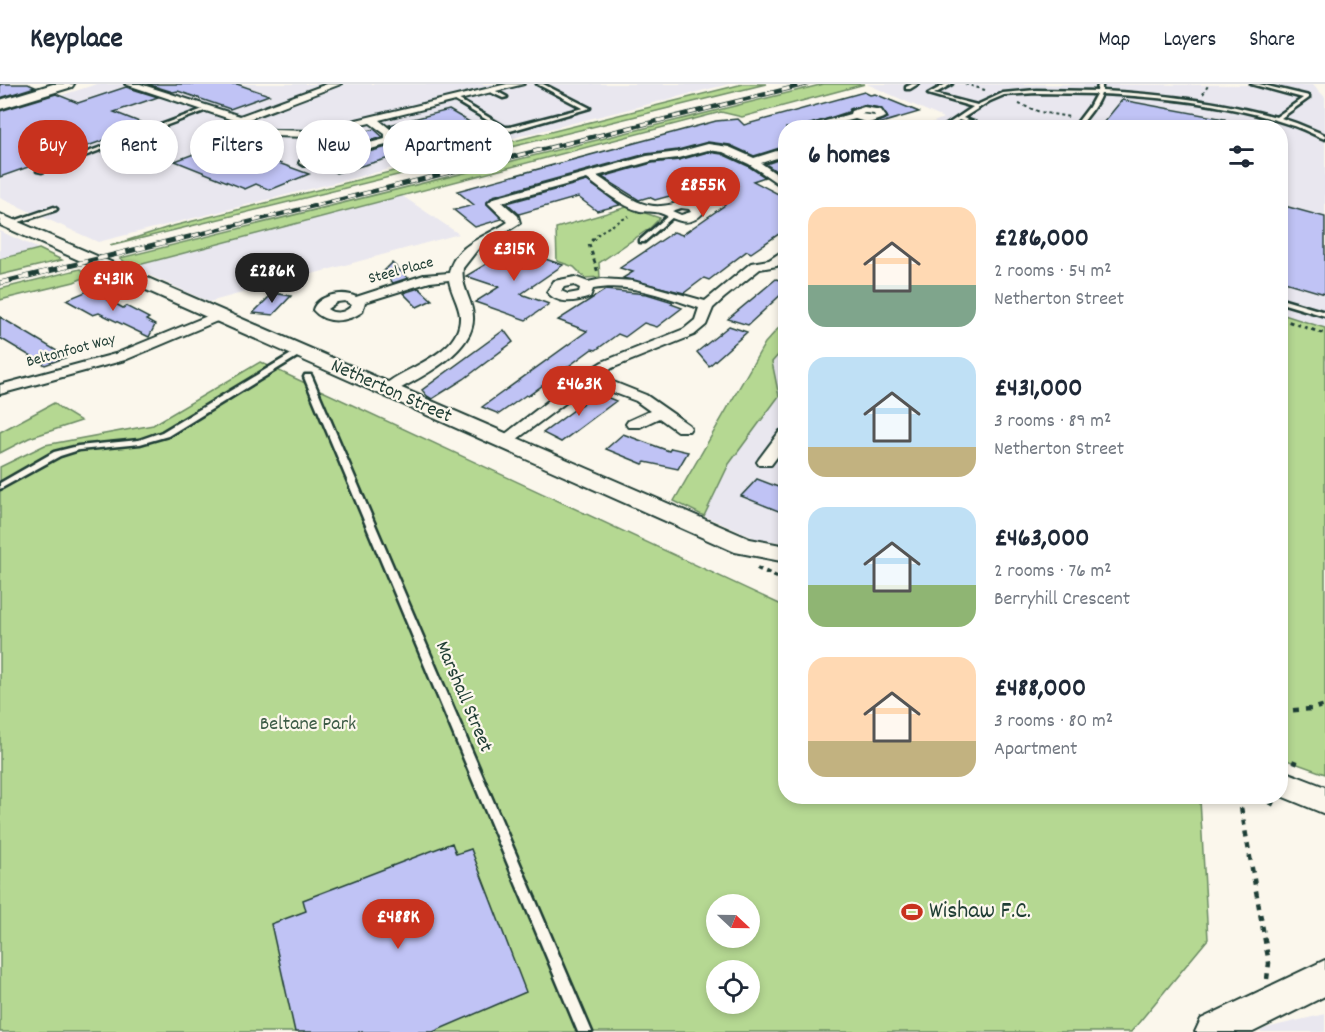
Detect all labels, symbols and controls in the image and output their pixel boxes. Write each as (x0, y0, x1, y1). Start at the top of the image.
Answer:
text: Keyplace (30, 21, 123, 61)
text: Map (1099, 26, 1130, 56)
text: Layers (1163, 26, 1216, 56)
text: Share (1249, 26, 1295, 56)
chip: Buy (18, 120, 88, 174)
chip: Rent (100, 120, 178, 174)
chip: Filters (190, 120, 284, 174)
chip: New (296, 120, 371, 174)
chip: Apartment (383, 120, 513, 174)
text: 6 homes (808, 138, 890, 175)
icon: filters (1225, 140, 1258, 173)
pin: £855K (661, 167, 745, 218)
text: £855K (680, 172, 726, 200)
text: £286,000 (994, 221, 1089, 258)
pin: £315K (472, 231, 556, 282)
icon: home (856, 231, 928, 303)
text: £315K (493, 236, 535, 264)
street label: Steel Place (366, 251, 436, 291)
pin: £286K (230, 253, 314, 304)
text: £286K (249, 258, 295, 286)
text: 2 rooms · 54 m² (994, 258, 1112, 286)
pin: £431K (71, 261, 155, 312)
text: £431K (93, 266, 133, 294)
text: Netherton Street (994, 286, 1124, 314)
street label: Beltonfoot Way (24, 328, 119, 374)
street label: Netherton Street (326, 353, 456, 431)
pin: £463K (537, 366, 621, 417)
text: £463K (556, 371, 602, 399)
text: £431,000 (994, 371, 1082, 408)
icon: home (856, 381, 928, 453)
text: 3 rooms · 89 m² (994, 408, 1111, 436)
text: Netherton Street (994, 436, 1124, 464)
text: £463,000 (994, 521, 1090, 558)
icon: home (856, 531, 928, 603)
text: 2 rooms · 76 m² (994, 558, 1112, 586)
text: Berryhill Crescent (994, 586, 1130, 614)
street label: Marshall Street (427, 637, 499, 757)
text: £488,000 (994, 671, 1086, 708)
icon: home (856, 681, 928, 753)
text: 3 rooms · 80 m² (994, 708, 1113, 736)
park label: Beltane Park (260, 711, 356, 739)
text: Apartment (994, 736, 1077, 764)
north arrow (706, 894, 760, 948)
map controls (706, 894, 760, 1014)
place label: Wishaw F.C. (929, 895, 1031, 929)
pin: £488K (356, 899, 440, 950)
sports icon: Wishaw F.C. (900, 900, 924, 924)
text: £488K (376, 904, 420, 932)
button: locate (706, 960, 760, 1014)

